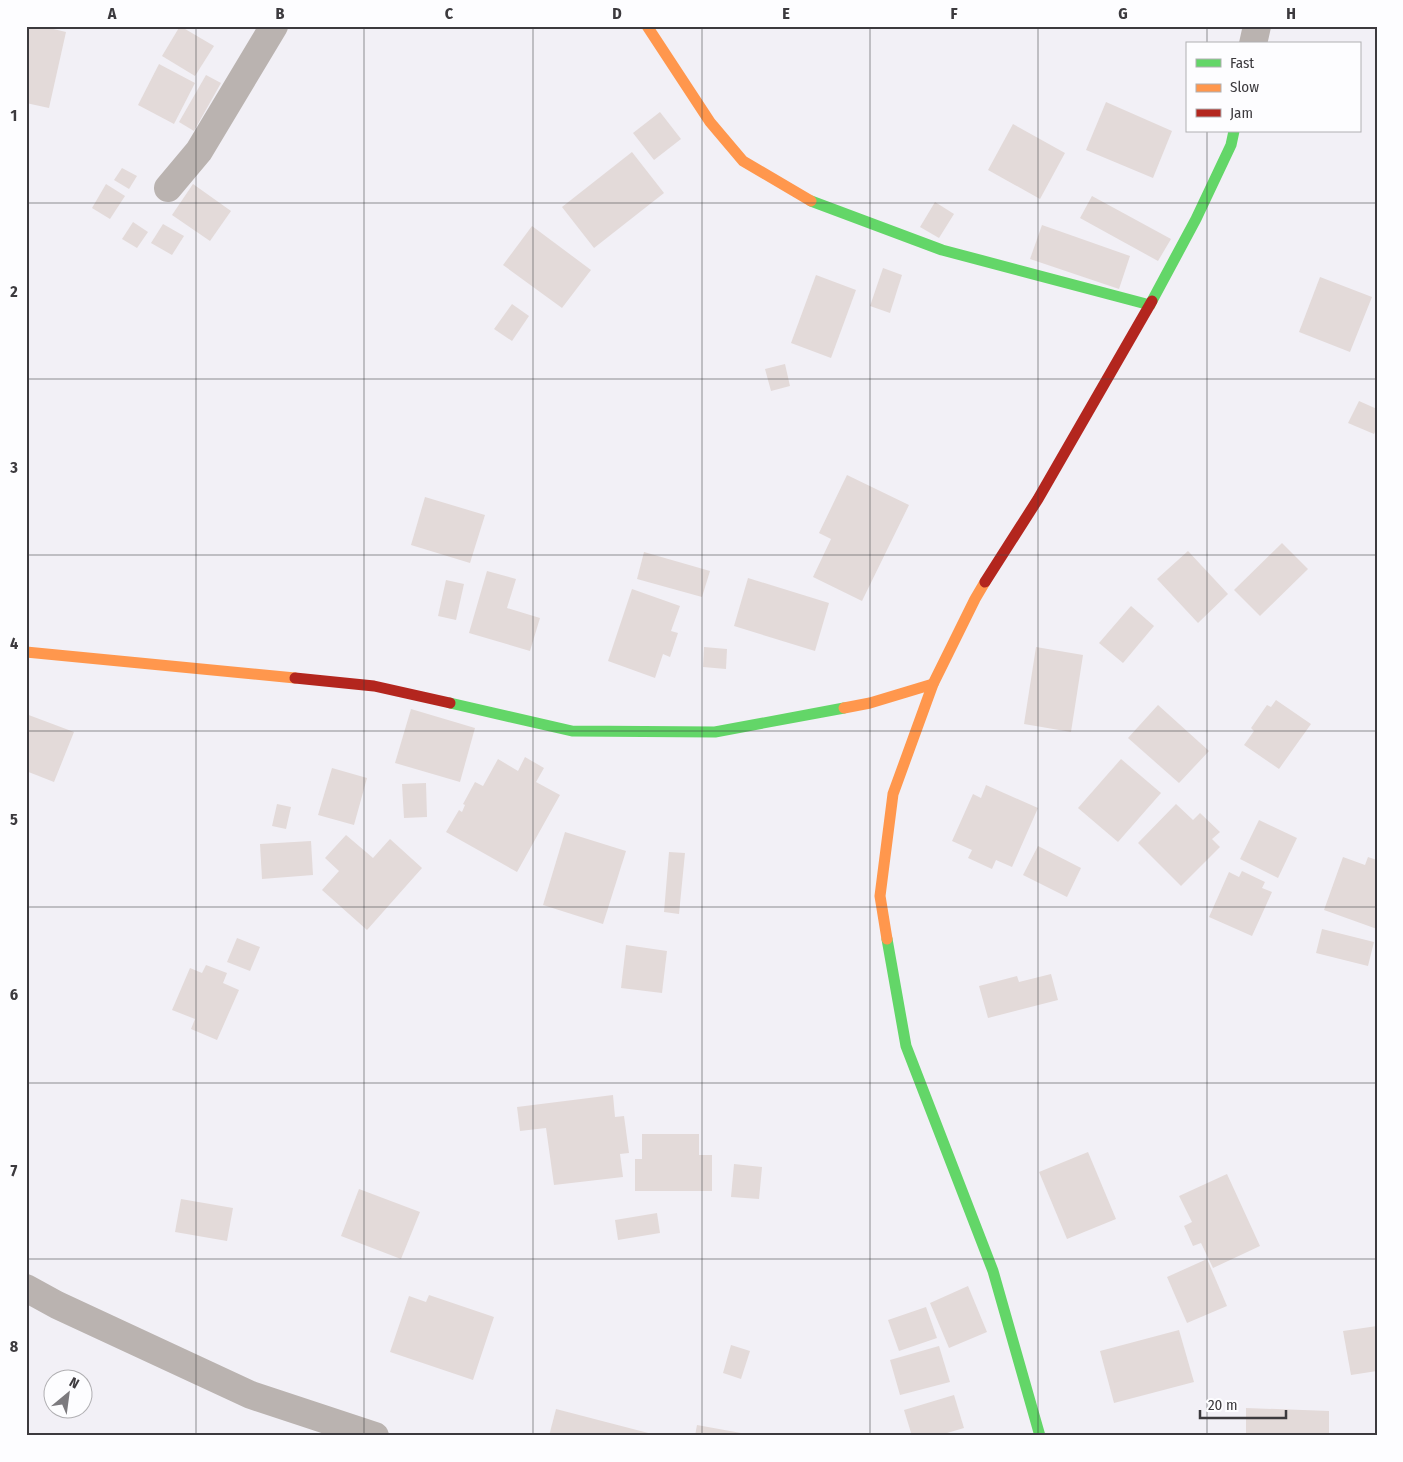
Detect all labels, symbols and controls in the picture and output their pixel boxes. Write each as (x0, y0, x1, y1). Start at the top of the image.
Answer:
text: A (107, 4, 117, 23)
text: B (276, 4, 285, 23)
text: C (445, 4, 454, 23)
text: D (612, 4, 622, 23)
text: E (782, 4, 790, 23)
text: F (950, 4, 958, 23)
text: G (1118, 4, 1128, 23)
text: H (1286, 4, 1296, 23)
legend (1186, 42, 1360, 132)
text: Fast (1230, 54, 1254, 72)
text: Slow (1230, 78, 1259, 96)
text: Jam (1230, 104, 1253, 122)
text: 1 (11, 106, 17, 125)
text: 2 (9, 282, 18, 301)
text: 3 (9, 458, 18, 477)
text: 4 (10, 634, 18, 653)
text: 5 (10, 810, 18, 829)
text: 6 (10, 985, 18, 1004)
text: 7 (11, 1161, 18, 1180)
text: 8 (10, 1337, 19, 1356)
north arrow (42, 1370, 92, 1420)
text: N (66, 1374, 82, 1393)
scale bar (1200, 1387, 1287, 1419)
text: 20 m (1208, 1396, 1238, 1414)

